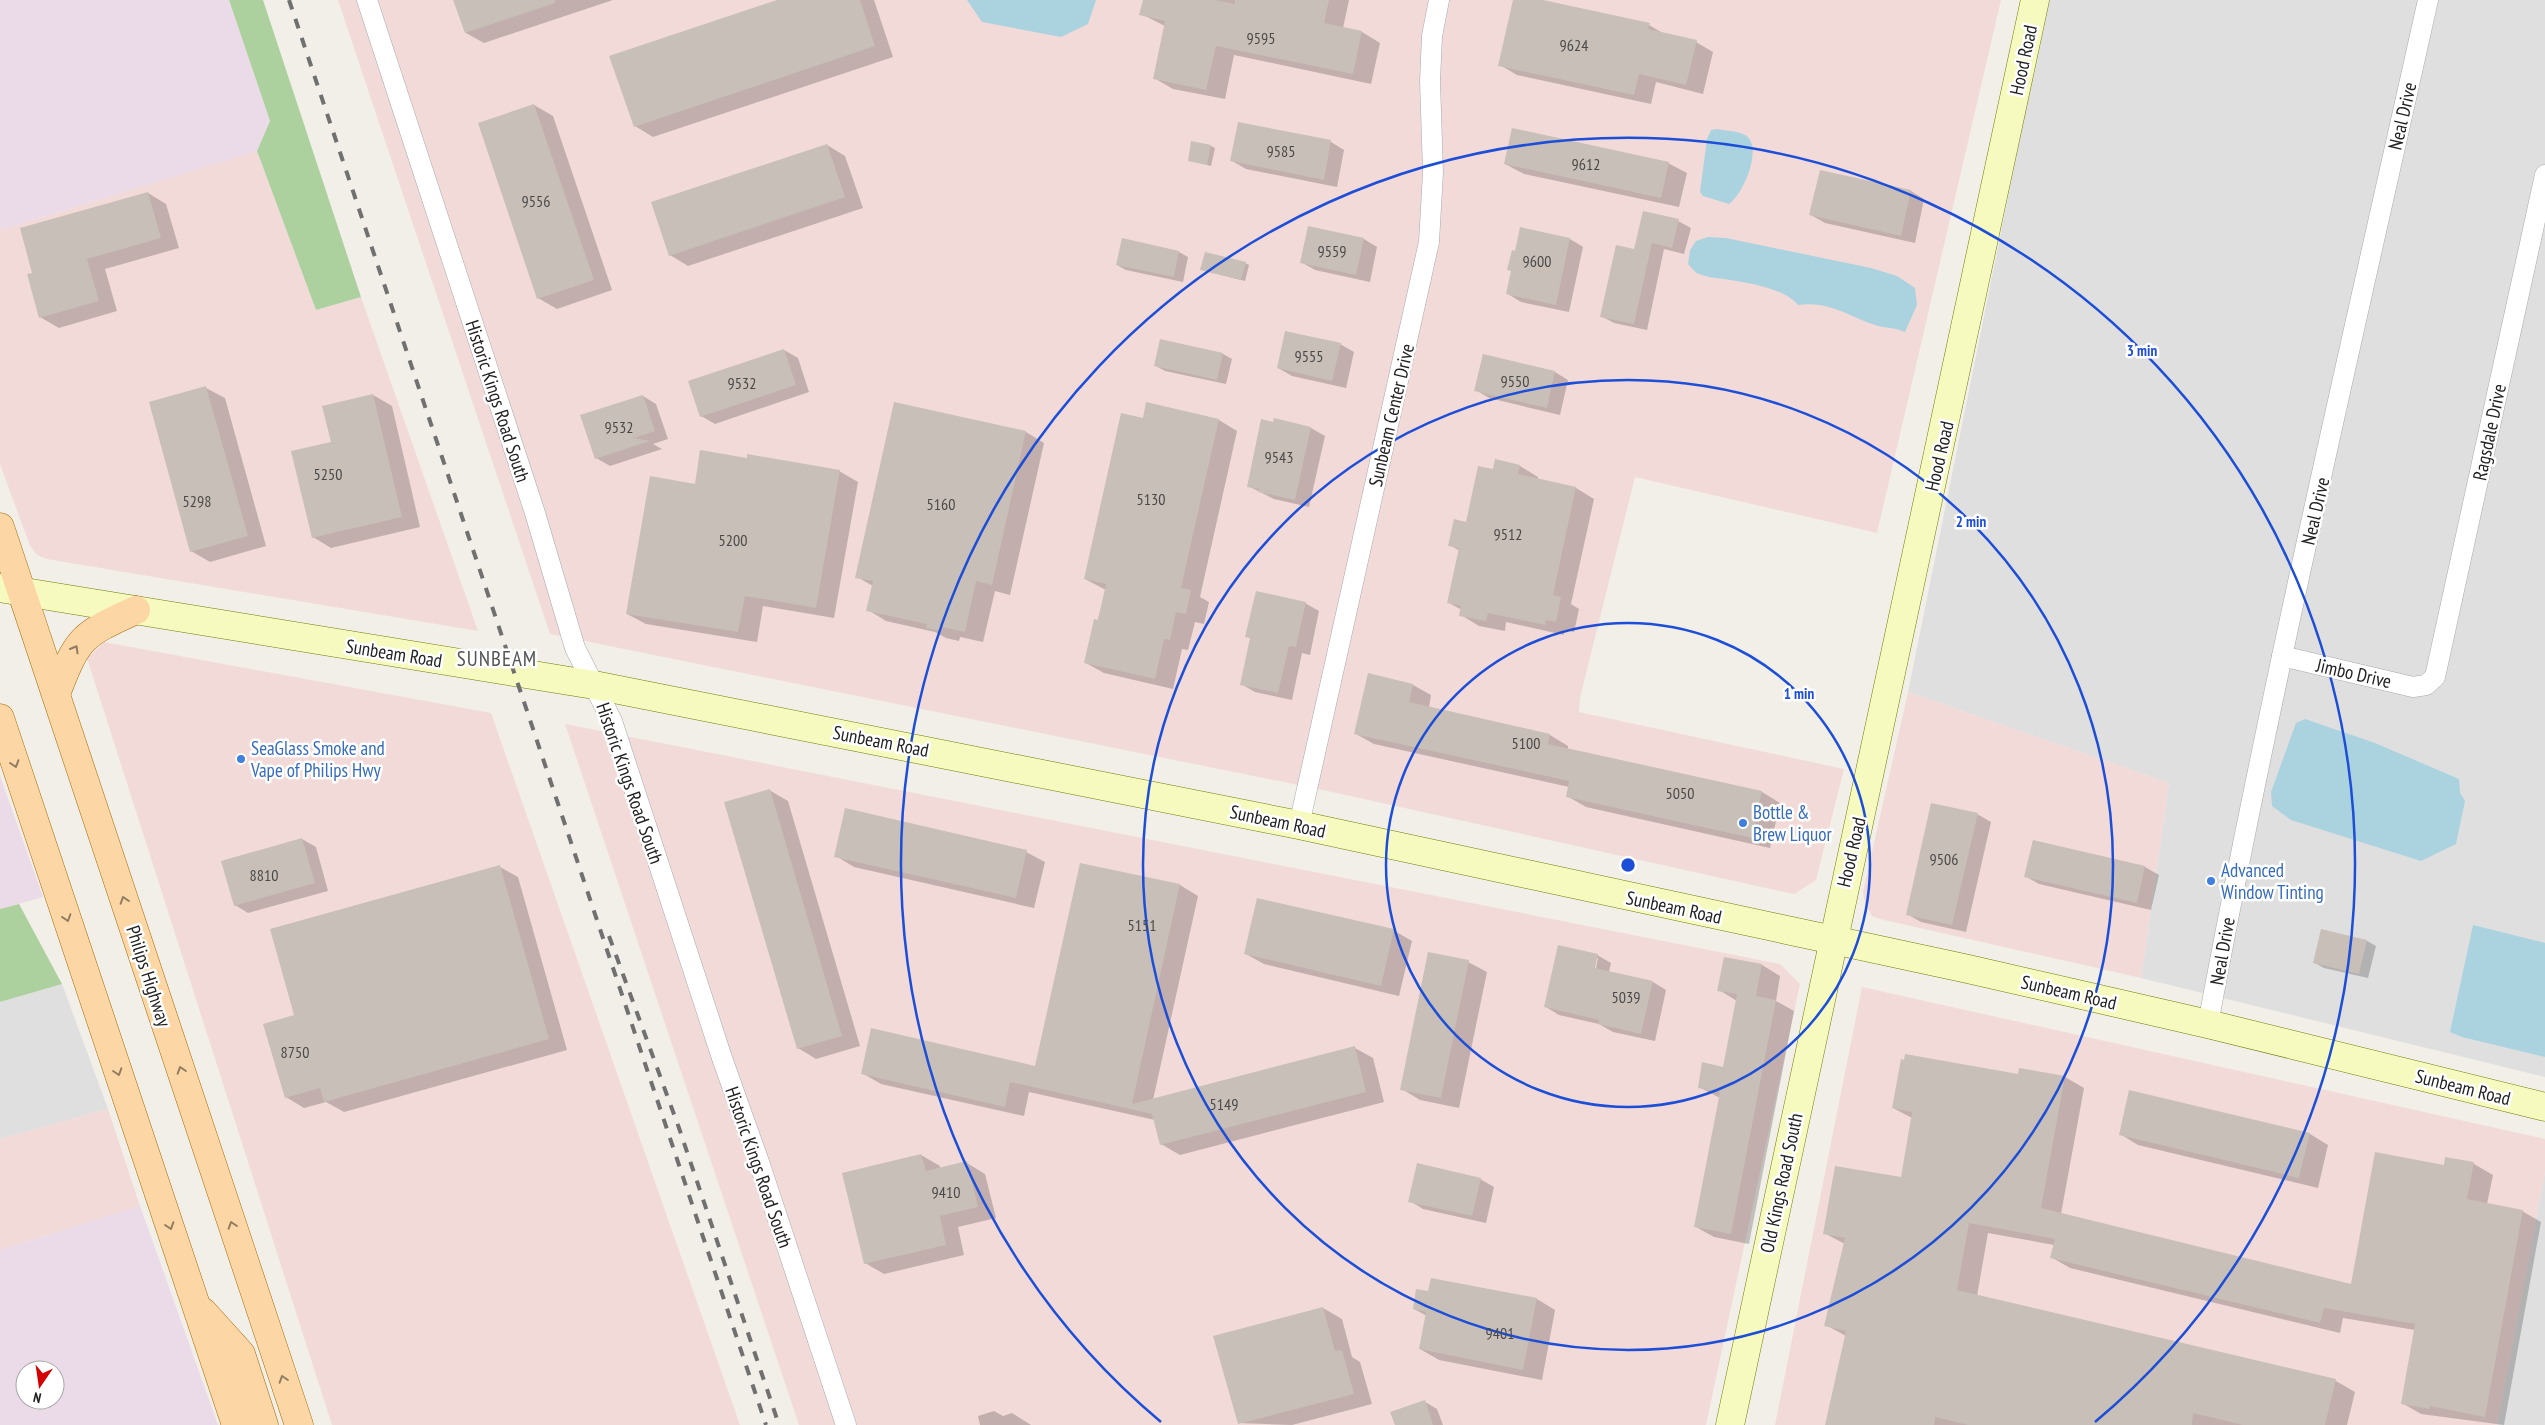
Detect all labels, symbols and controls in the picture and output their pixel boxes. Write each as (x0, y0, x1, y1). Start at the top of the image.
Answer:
street label: Hood Road (2004, 23, 2042, 97)
house number: 9595 (1247, 28, 1275, 48)
house number: 9624 (1560, 35, 1588, 55)
street label: Neal Drive (2383, 80, 2421, 152)
house number: 9585 (1267, 141, 1295, 161)
house number: 9612 (1572, 154, 1600, 174)
house number: 9556 (522, 191, 550, 211)
house number: 9559 (1318, 241, 1346, 261)
house number: 9600 (1523, 251, 1551, 271)
street label: Historic Kings Road South (460, 317, 536, 485)
street label: Sunbeam Center Drive (1363, 341, 1419, 489)
text: 3 min (2127, 341, 2157, 360)
house number: 9555 (1295, 346, 1323, 366)
house number: 9550 (1501, 371, 1529, 391)
house number: 9532 (728, 373, 756, 393)
street label: Ragsdale Drive (2467, 381, 2511, 482)
house number: 9532 (605, 417, 633, 437)
street label: Hood Road (1919, 419, 1959, 493)
house number: 9543 (1265, 447, 1293, 467)
house number: 5250 (314, 464, 342, 484)
street label: Neal Drive (2296, 475, 2334, 547)
house number: 5130 (1137, 489, 1165, 509)
house number: 5298 (183, 491, 211, 511)
house number: 5160 (927, 494, 955, 514)
text: 2 min (1956, 512, 1986, 531)
house number: 9512 (1494, 524, 1522, 544)
house number: 5200 (719, 530, 747, 550)
street label: Sunbeam Road (344, 634, 444, 672)
district label: SUNBEAM (457, 645, 537, 672)
one-way arrow (69, 646, 79, 655)
street label: Jimbo Drive (2313, 653, 2394, 693)
text: 1 min (1784, 684, 1814, 703)
street label: Historic Kings Road South (591, 699, 669, 867)
street label: Sunbeam Road (831, 720, 931, 762)
house number: 5100 (1512, 733, 1540, 753)
place label: SeaGlass Smoke and Vape of Philips Hwy (250, 736, 385, 782)
marker: SeaGlass Smoke and Vape of Philips Hwy (235, 753, 247, 765)
one-way arrow (10, 759, 20, 768)
house number: 5050 (1666, 783, 1694, 803)
street label: Sunbeam Road (1228, 799, 1328, 843)
place label: Bottle & Brew Liquor (1753, 800, 1832, 846)
street label: Hood Road (1831, 815, 1871, 889)
marker: Bottle & Brew Liquor (1737, 817, 1749, 829)
house number: 9506 (1930, 849, 1958, 869)
centre of rings (1619, 856, 1637, 874)
place label: Advanced Window Tinting (2221, 858, 2324, 904)
house number: 8810 (250, 865, 278, 885)
marker: Advanced Window Tinting (2205, 875, 2217, 887)
street label: Sunbeam Road (1624, 885, 1724, 929)
one-way arrow (120, 896, 130, 904)
one-way arrow (61, 913, 71, 922)
house number: 5151 (1128, 915, 1156, 935)
street label: Neal Drive (2204, 915, 2240, 987)
street label: Philips Highway (121, 922, 177, 1031)
street label: Sunbeam Road (2019, 969, 2119, 1015)
house number: 5039 (1612, 987, 1640, 1007)
house number: 8750 (281, 1042, 309, 1062)
street label: Sunbeam Road (2413, 1064, 2513, 1110)
one-way arrow (113, 1067, 123, 1076)
one-way arrow (177, 1067, 187, 1075)
street label: Historic Kings Road South (720, 1083, 798, 1251)
house number: 5149 (1210, 1094, 1238, 1114)
street label: Old Kings Road South (1754, 1111, 1808, 1255)
house number: 9410 (932, 1182, 960, 1202)
one-way arrow (164, 1221, 174, 1230)
one-way arrow (228, 1221, 238, 1229)
house number: 9401 (1486, 1323, 1514, 1343)
north arrow (15, 1360, 65, 1410)
one-way arrow (279, 1375, 289, 1383)
text: N (31, 1388, 43, 1407)

